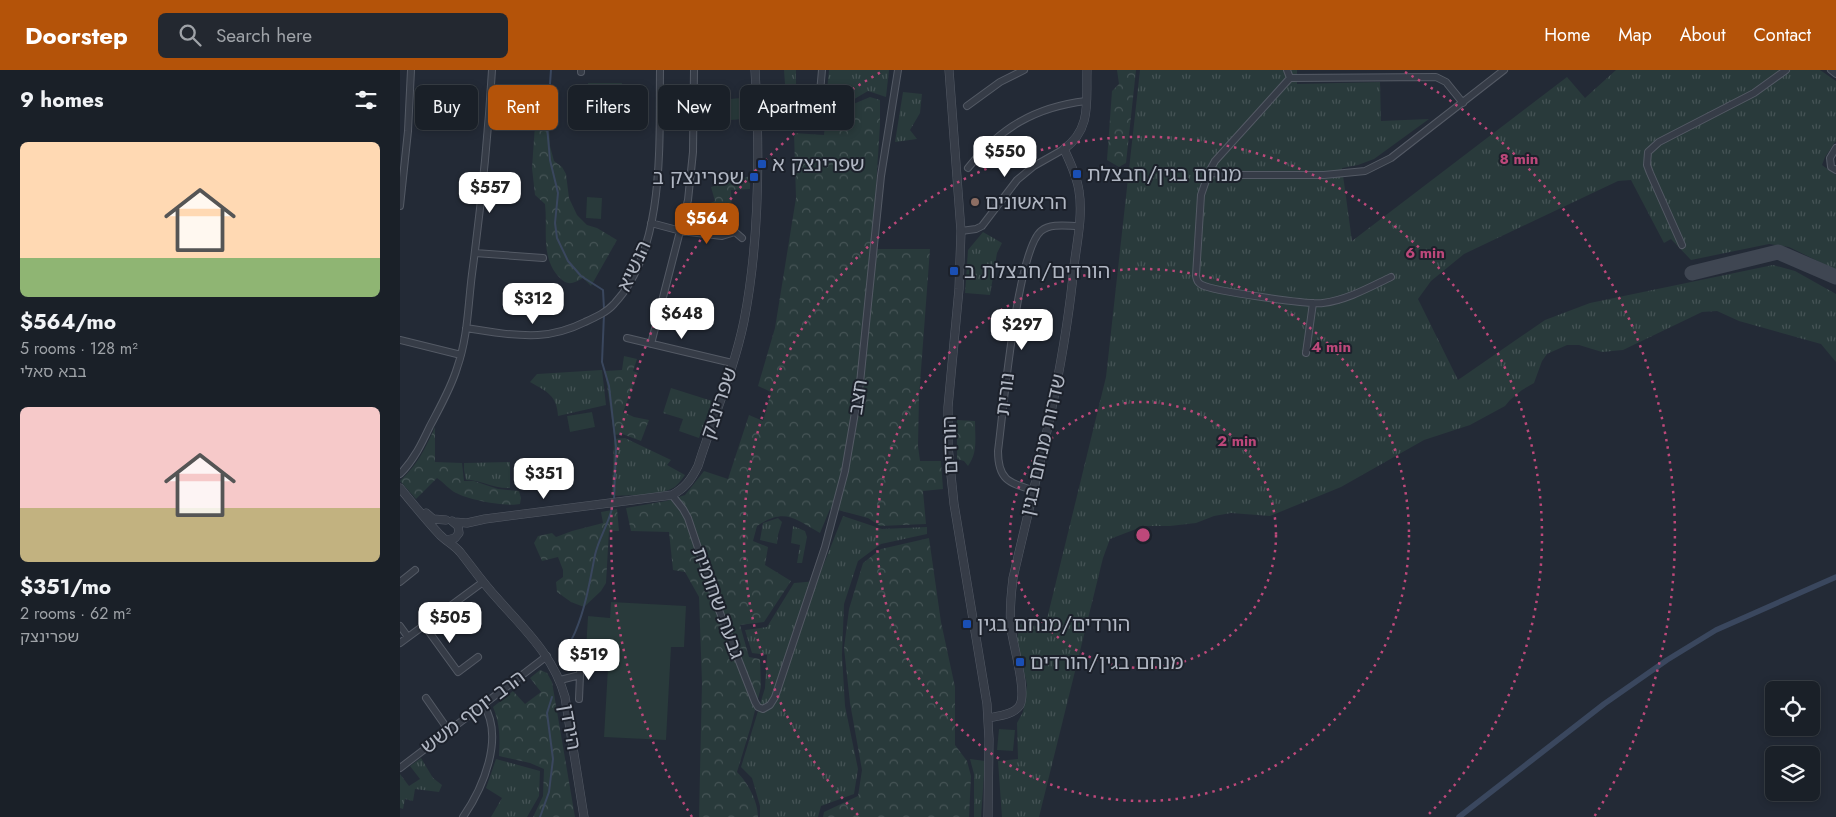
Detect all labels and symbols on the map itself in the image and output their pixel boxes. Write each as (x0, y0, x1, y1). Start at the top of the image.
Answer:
pin: $550 (975, 136, 1035, 178)
text: 8 min (1500, 148, 1538, 170)
place label: שפרינצק א (772, 150, 865, 179)
marker: שפרינצק א (756, 158, 768, 170)
place label: מנחם בגין/חבצלת (1087, 160, 1242, 189)
place label: שפרינצק ב (652, 163, 744, 192)
marker: מנחם בגין/חבצלת (1071, 168, 1083, 180)
marker: שפרינצק ב (748, 171, 760, 183)
pin: $557 (460, 172, 520, 214)
place label: הראשונים (985, 188, 1067, 217)
marker: הראשונים (969, 196, 981, 208)
pin: $564 (677, 202, 737, 245)
street label: הנשיא (610, 236, 658, 296)
text: 6 min (1405, 242, 1445, 264)
place label: הורדים/חבצלת ב (964, 257, 1110, 286)
marker: הורדים/חבצלת ב (948, 265, 960, 277)
pin: $312 (503, 282, 563, 325)
pin: $648 (652, 298, 712, 340)
pin: $297 (992, 308, 1052, 351)
text: 4 min (1311, 336, 1351, 358)
street label: שפרינצק (693, 363, 745, 443)
street label: נורית (988, 371, 1022, 417)
street label: שדרות מנחם בגין (1013, 371, 1073, 519)
street label: חצב (841, 377, 875, 417)
street label: הורדים (934, 415, 966, 475)
text: 2 min (1217, 430, 1257, 452)
pin: $351 (514, 458, 574, 500)
centre of rings (1134, 526, 1152, 544)
street label: גבעת שחומית (684, 543, 752, 663)
pin: $505 (420, 602, 480, 644)
place label: הורדים/מנחם בגין (977, 610, 1130, 639)
marker: הורדים/מנחם בגין (961, 618, 973, 630)
pin: $519 (559, 638, 619, 681)
place label: מנחם בגין/הורדים (1030, 648, 1183, 677)
marker: מנחם בגין/הורדים (1014, 656, 1026, 668)
street label: הרב יוסף משש (415, 663, 531, 761)
street label: הירדן (552, 702, 588, 752)

